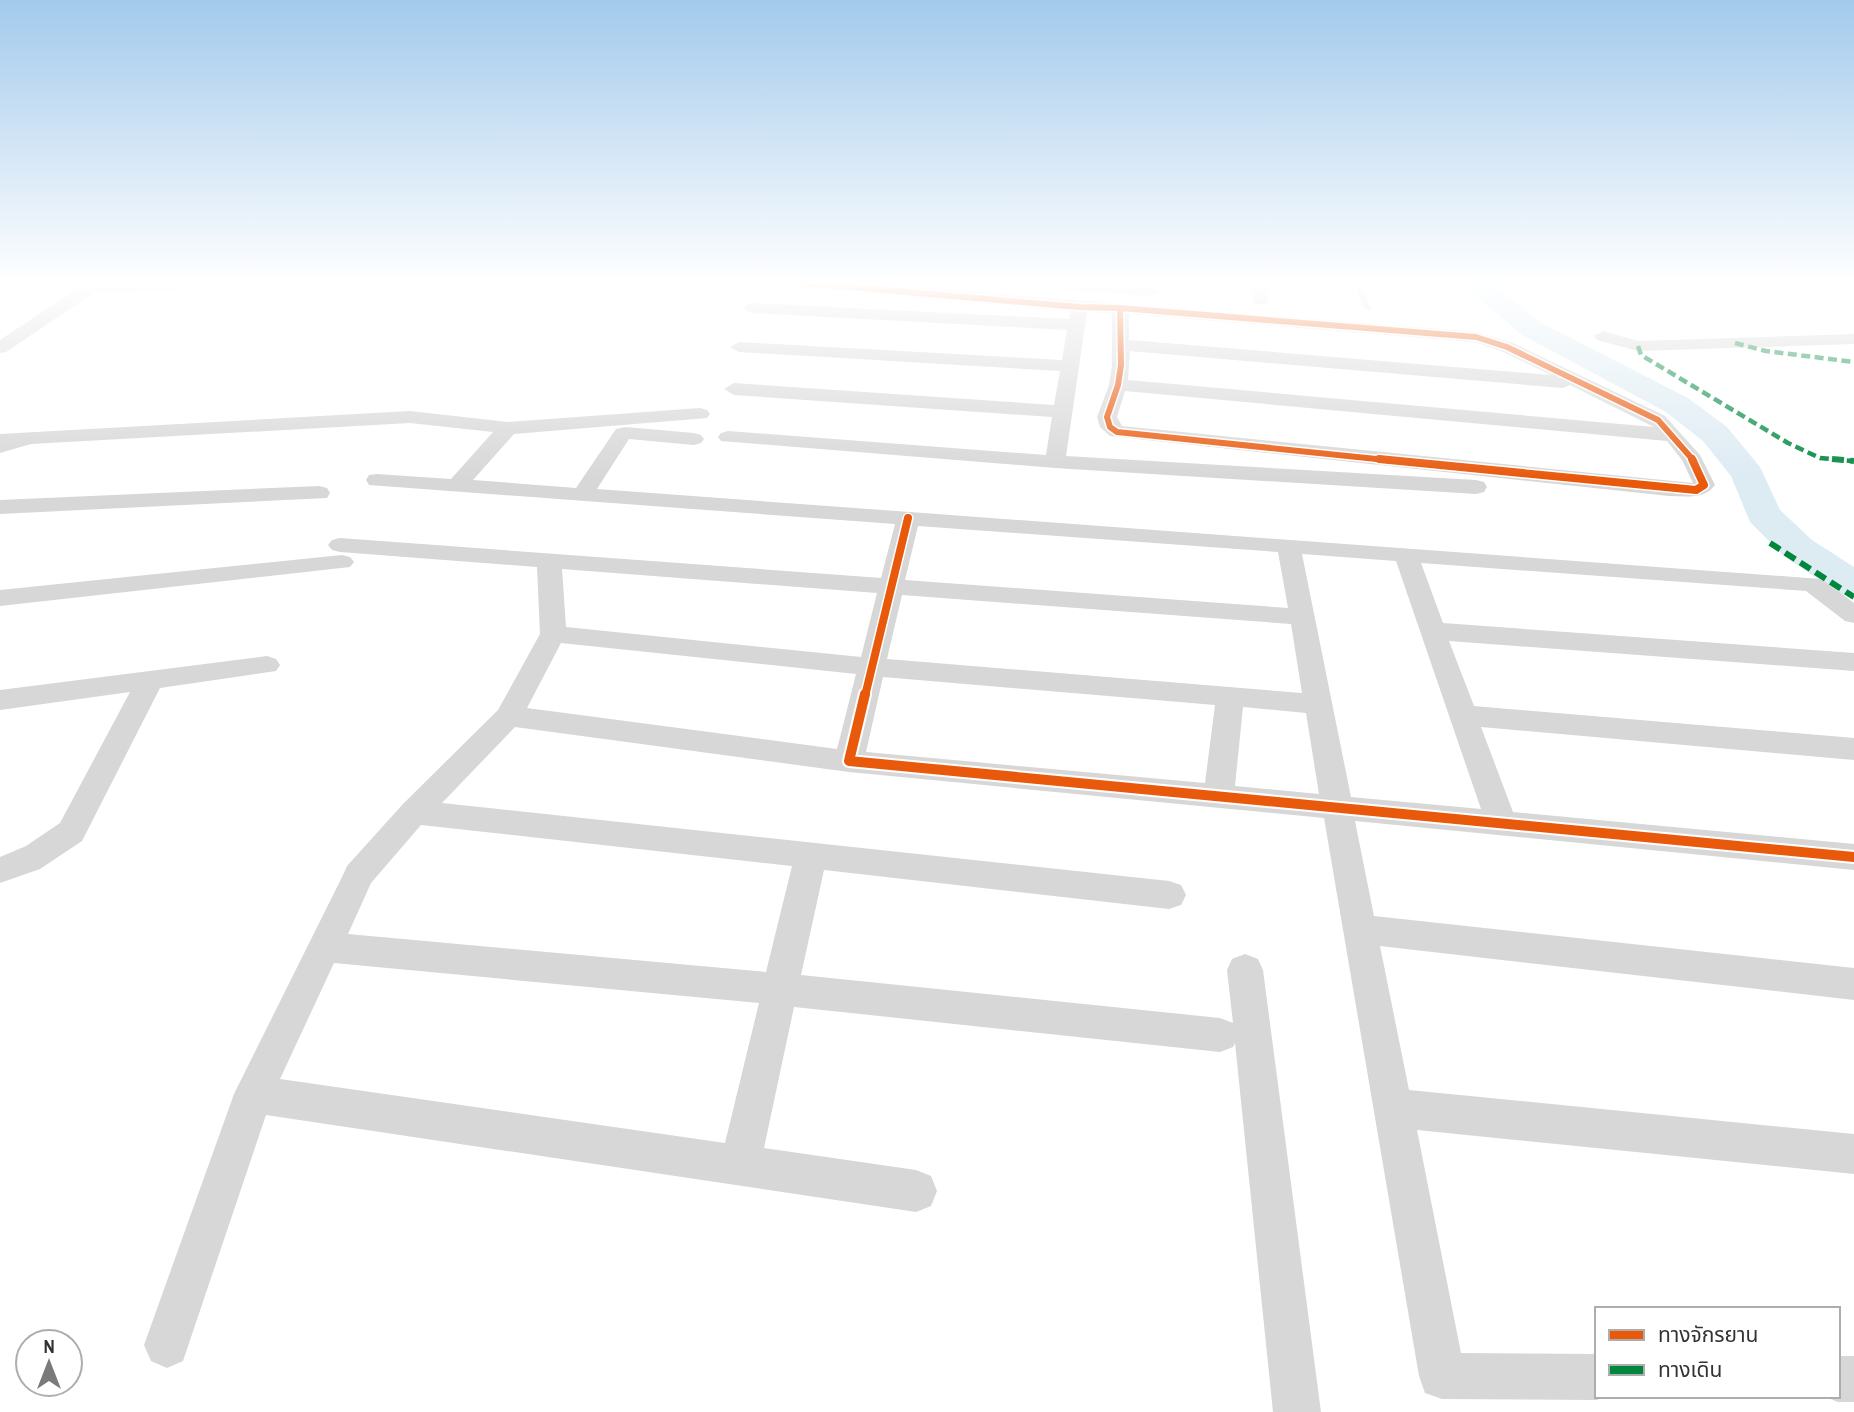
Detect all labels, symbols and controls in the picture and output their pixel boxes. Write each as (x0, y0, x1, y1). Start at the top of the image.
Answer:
legend (1595, 1307, 1840, 1398)
text: ทางจักรยาน (1658, 1320, 1759, 1349)
north arrow (14, 1328, 84, 1398)
text: N (43, 1333, 55, 1359)
text: ทางเดิน (1658, 1355, 1722, 1384)

